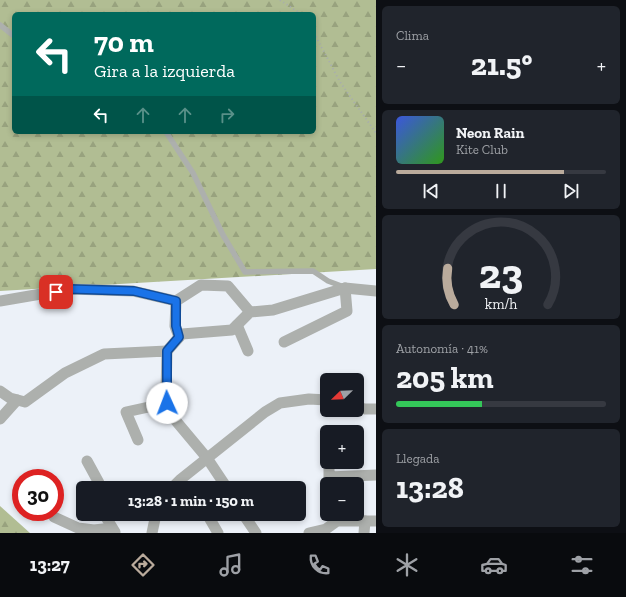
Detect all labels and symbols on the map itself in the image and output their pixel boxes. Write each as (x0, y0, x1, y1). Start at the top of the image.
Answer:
pin (39, 275, 73, 309)
north arrow (320, 373, 364, 417)
position arrow (146, 382, 188, 424)
speed limit sign: 30 (12, 469, 64, 521)

